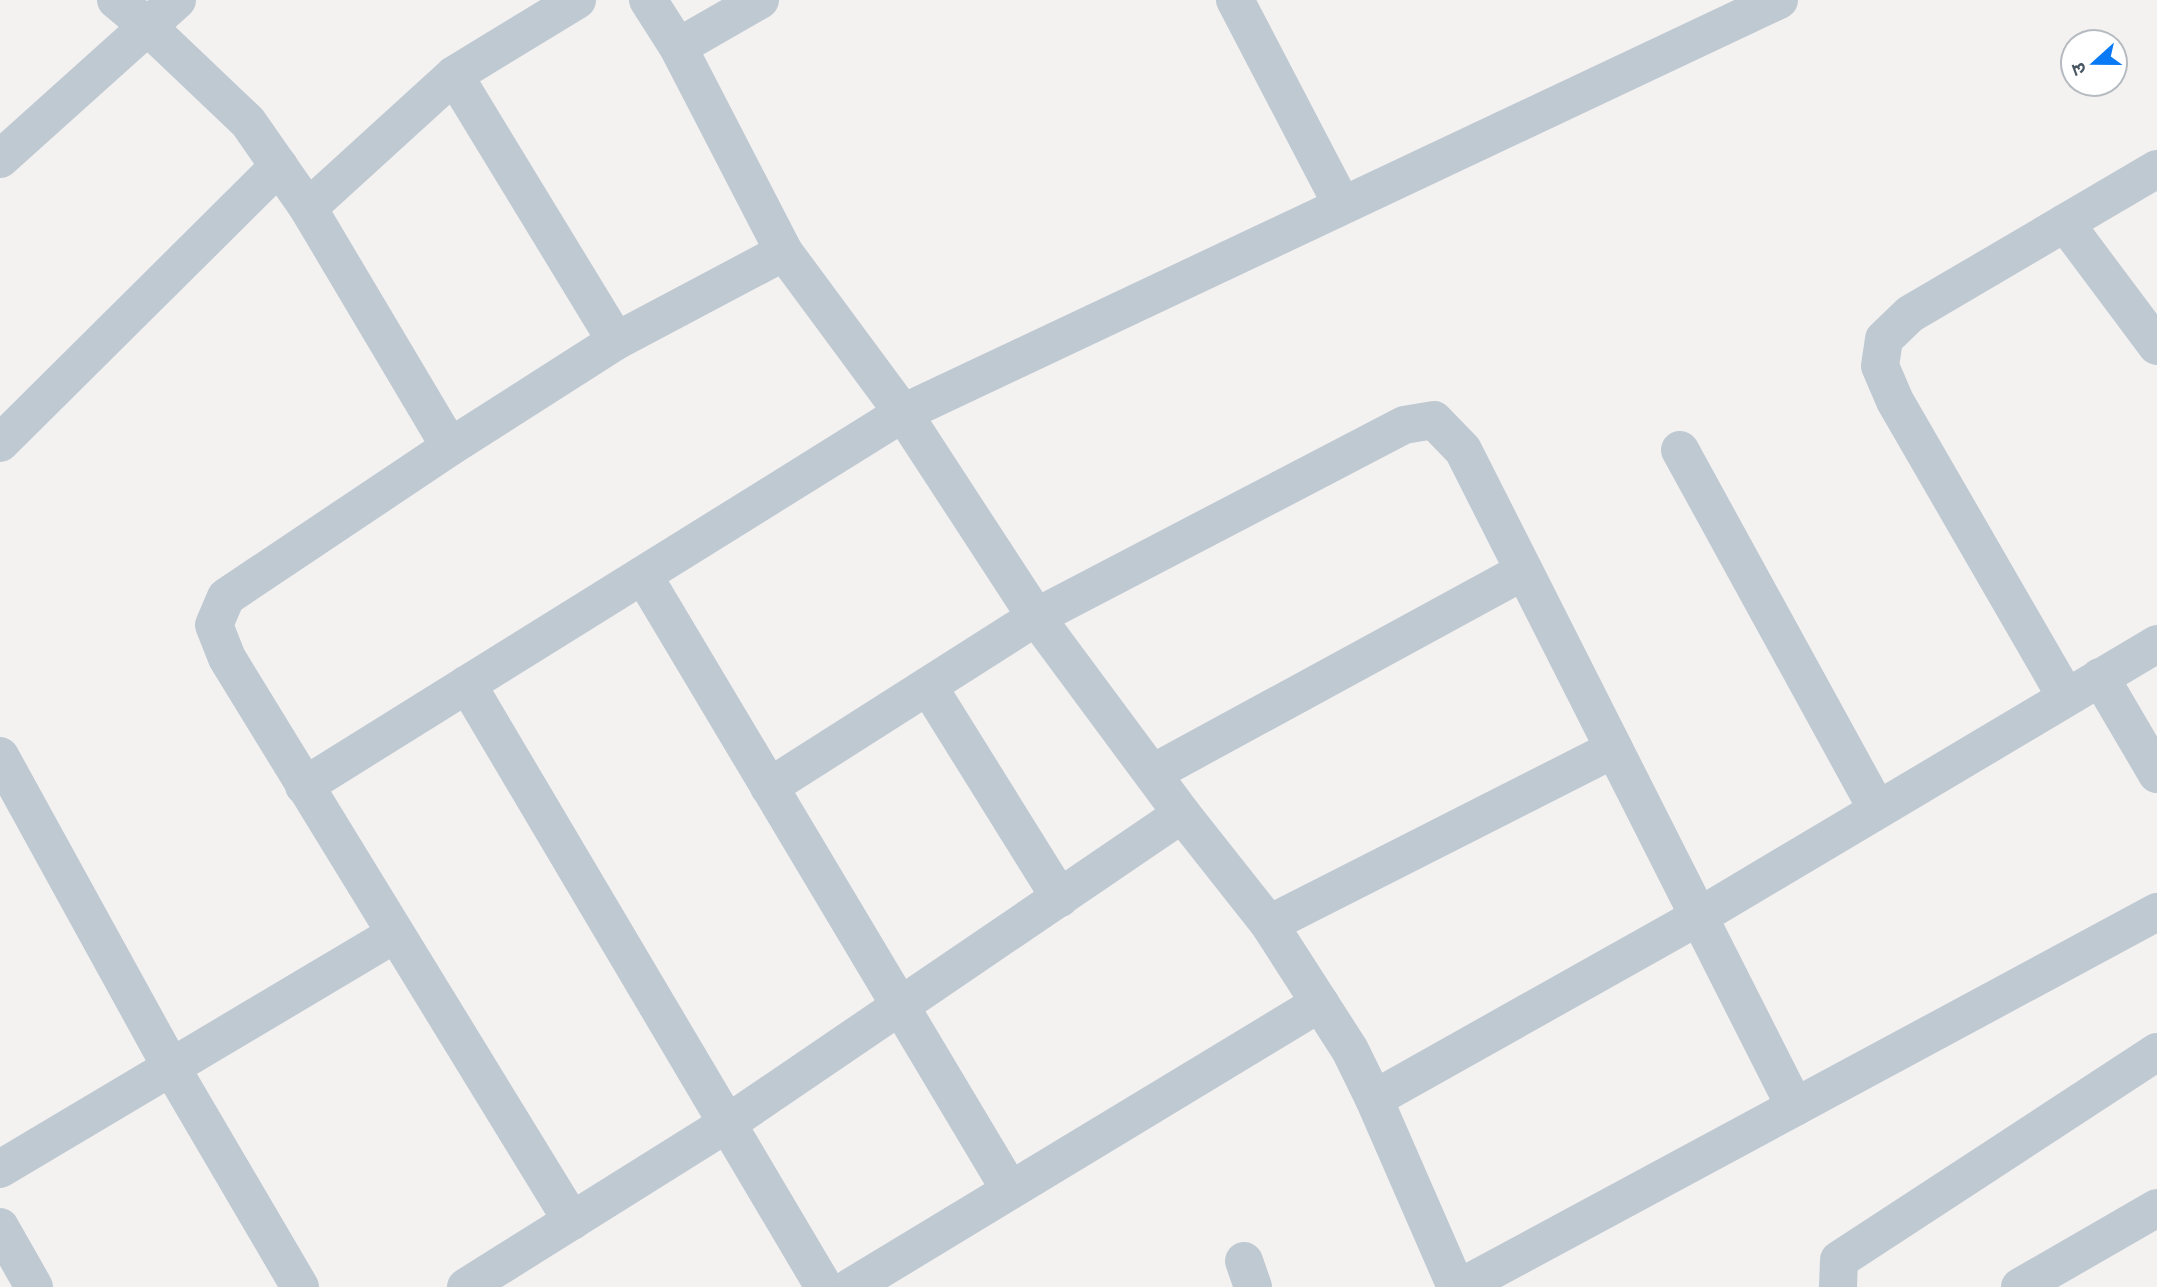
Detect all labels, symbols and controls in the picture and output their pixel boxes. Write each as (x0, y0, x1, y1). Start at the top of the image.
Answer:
north arrow (2059, 28, 2129, 98)
text: उ (2066, 58, 2092, 78)

